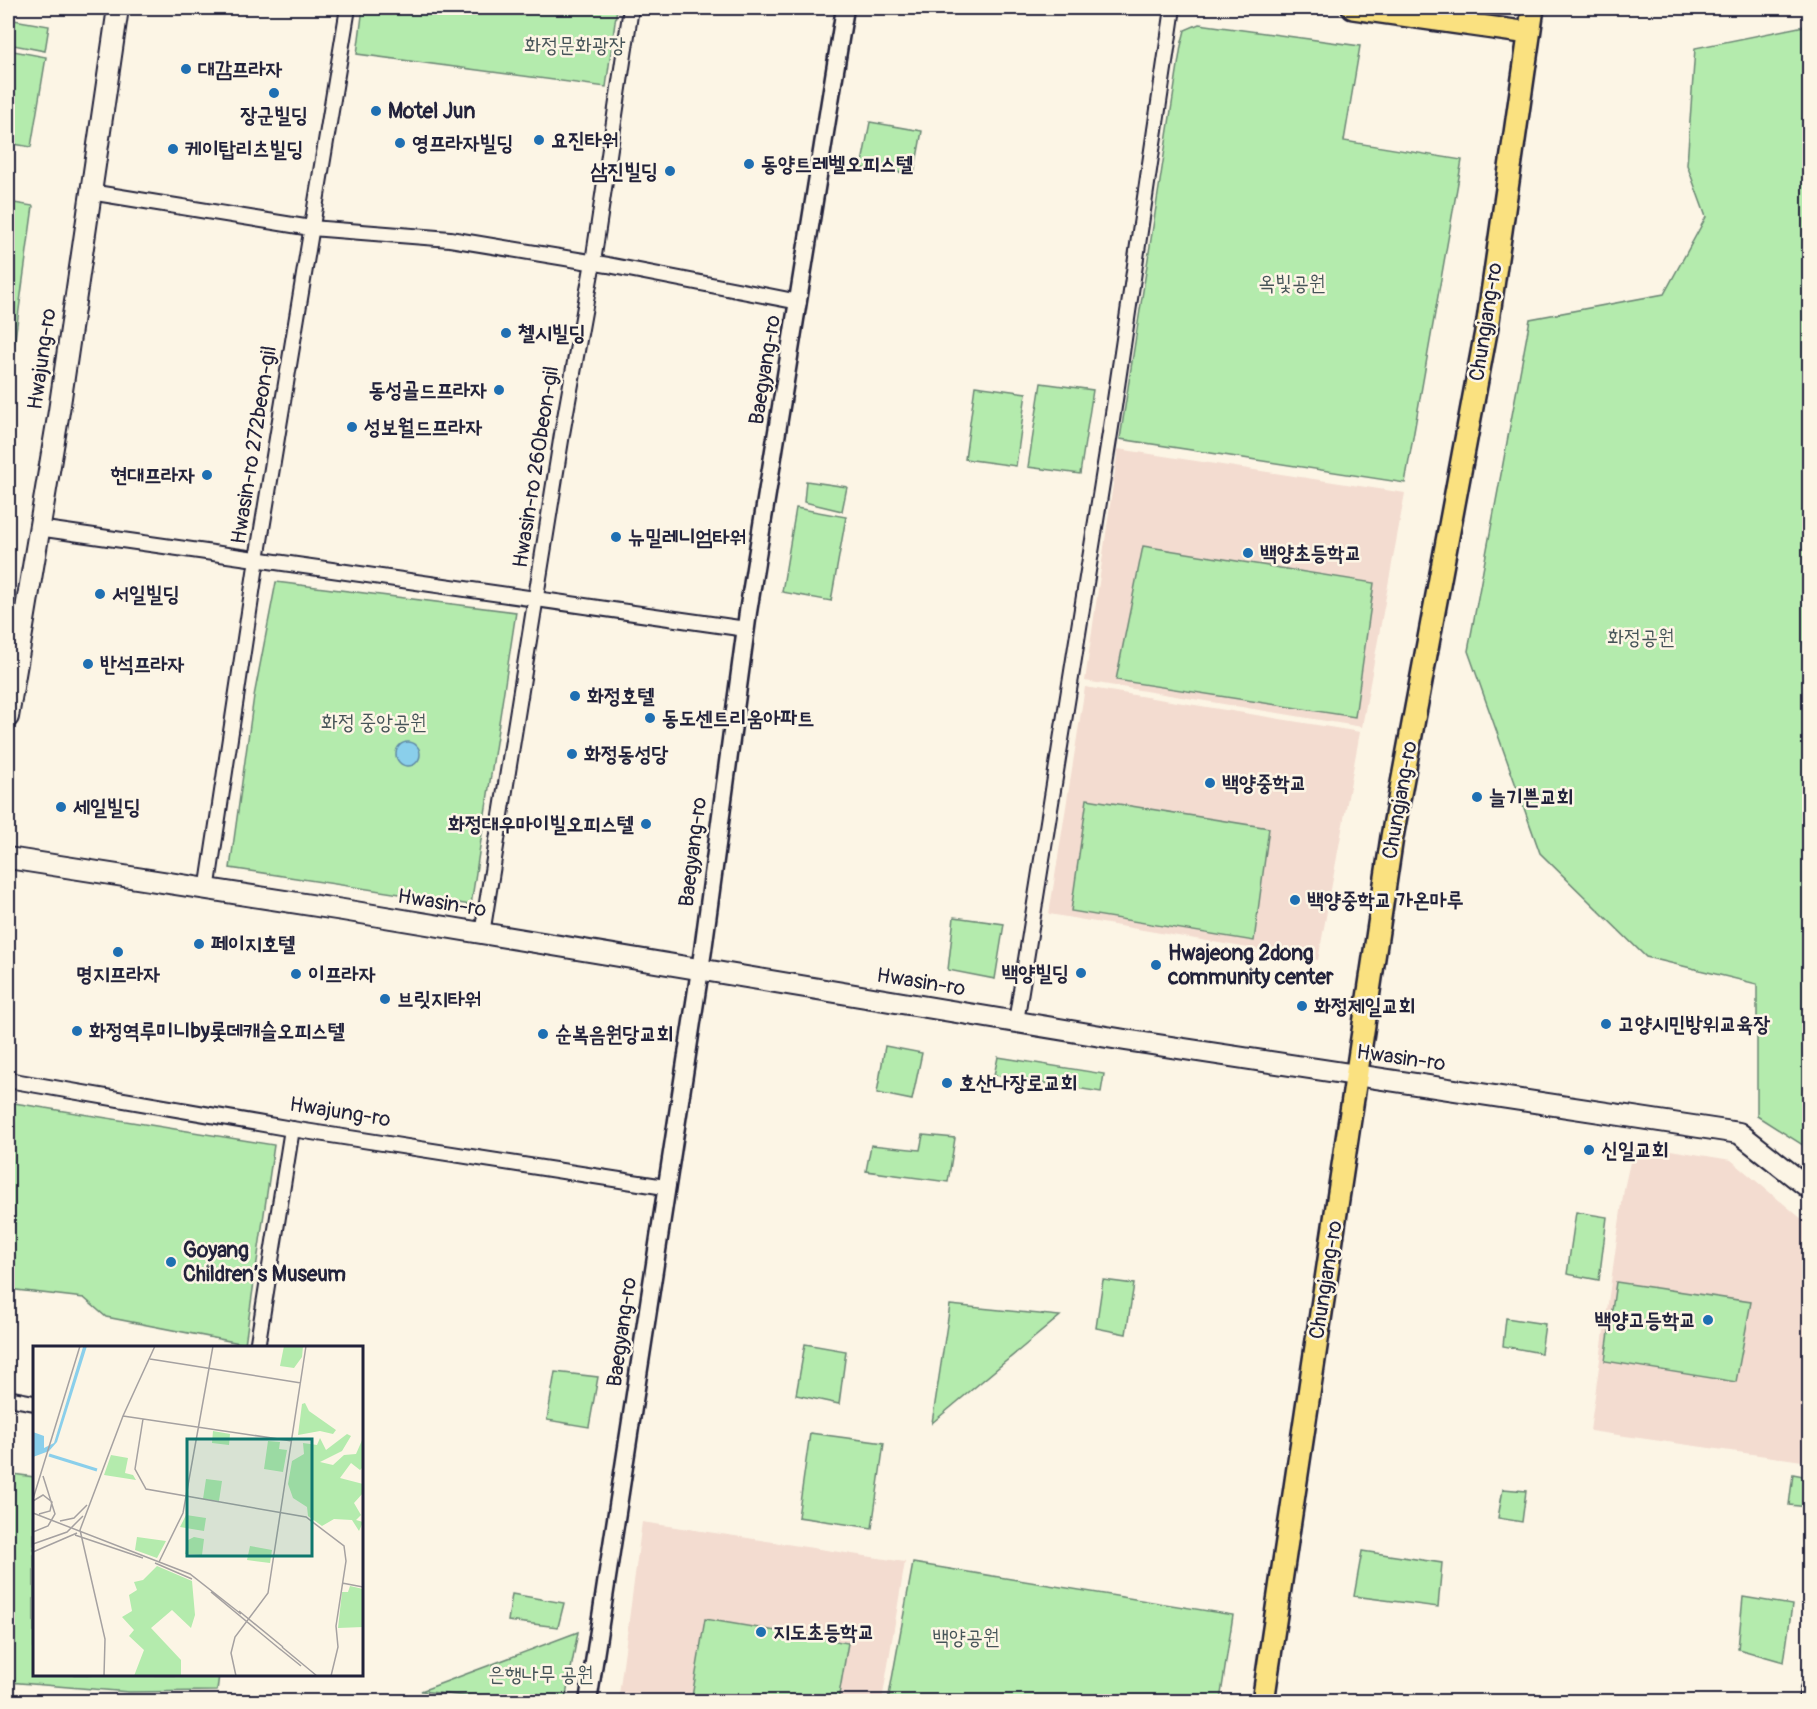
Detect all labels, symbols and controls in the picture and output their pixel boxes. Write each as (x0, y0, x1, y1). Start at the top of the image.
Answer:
park label: 화정문화광장 (524, 32, 626, 59)
place label: 대감프라자 (198, 56, 283, 83)
marker: 대감프라자 (179, 62, 193, 76)
marker: 장군빌딩 (267, 86, 281, 100)
place label: Motel Jun (388, 98, 475, 125)
place label: 장군빌딩 (240, 102, 308, 129)
marker: Motel Jun (369, 104, 383, 118)
place label: 요진타워 (551, 127, 619, 154)
place label: 영프라자빌딩 (412, 130, 513, 157)
marker: 요진타워 (532, 133, 546, 147)
place label: 케이탑리츠빌딩 (185, 136, 303, 163)
marker: 영프라자빌딩 (393, 136, 407, 150)
marker: 케이탑리츠빌딩 (166, 142, 180, 156)
place label: 동양트레벨오피스텔 (761, 151, 913, 178)
marker: 동양트레벨오피스텔 (742, 157, 756, 171)
place label: 삼진빌딩 (590, 158, 658, 185)
marker: 삼진빌딩 (663, 164, 677, 178)
street label: Chungjang-ro (1463, 261, 1509, 383)
park label: 옥빛공원 (1258, 270, 1326, 297)
street label: Hwajung-ro (22, 307, 62, 411)
street label: Baegyang-ro (743, 313, 787, 427)
place label: 첼시빌딩 (518, 320, 586, 347)
marker: 첼시빌딩 (499, 326, 513, 340)
street label: Hwasin-ro 272beon-gil (225, 344, 283, 546)
street label: Hwasin-ro 260beon-gil (507, 364, 565, 570)
place label: 동성골드프라자 (369, 377, 487, 404)
marker: 동성골드프라자 (492, 383, 506, 397)
place label: 성보월드프라자 (364, 414, 482, 441)
marker: 성보월드프라자 (345, 420, 359, 434)
place label: 현대프라자 (111, 462, 195, 489)
marker: 현대프라자 (200, 468, 214, 482)
place label: 뉴밀레니엄타워 (628, 524, 746, 551)
marker: 뉴밀레니엄타워 (609, 530, 623, 544)
place label: 백양초등학교 (1260, 540, 1361, 567)
marker: 백양초등학교 (1241, 546, 1255, 560)
place label: 서일빌딩 (112, 581, 180, 608)
marker: 서일빌딩 (93, 587, 107, 601)
park label: 화정공원 (1607, 624, 1675, 651)
place label: 반석프라자 (100, 651, 185, 678)
marker: 반석프라자 (81, 657, 95, 671)
place label: 화정호텔 (587, 683, 655, 710)
marker: 화정호텔 (568, 689, 582, 703)
place label: 동도센트리움아파트 (662, 705, 814, 732)
park label: 화정 중앙공원 (321, 709, 427, 736)
marker: 동도센트리움아파트 (643, 711, 657, 725)
street label: Chungjang-ro (1376, 739, 1424, 861)
place label: 화정동성당 (584, 741, 669, 768)
marker: 화정동성당 (565, 747, 579, 761)
place label: 백양중학교 (1222, 770, 1307, 797)
marker: 백양중학교 (1203, 776, 1217, 790)
place label: 늘기쁜교회 (1489, 784, 1574, 811)
marker: 늘기쁜교회 (1470, 790, 1484, 804)
place label: 세일빌딩 (73, 794, 141, 821)
street label: Baegyang-ro (673, 796, 713, 908)
marker: 세일빌딩 (54, 800, 68, 814)
place label: 화정대우마이빌오피스텔 (448, 811, 634, 838)
marker: 화정대우마이빌오피스텔 (639, 817, 653, 831)
street label: Hwasin-ro (396, 883, 488, 923)
place label: 백양중학교 가온마루 (1307, 887, 1464, 914)
marker: 백양중학교 가온마루 (1288, 893, 1302, 907)
place label: 페이지호텔 (211, 931, 296, 958)
marker: 페이지호텔 (192, 937, 206, 951)
place label: Hwajeong 2dong community center (1167, 940, 1334, 991)
marker: 명지프라자 (111, 945, 125, 959)
marker: Hwajeong 2dong community center (1149, 958, 1163, 972)
place label: 백양빌딩 (1001, 960, 1069, 987)
place label: 명지프라자 (76, 961, 160, 988)
place label: 이프라자 (308, 961, 376, 988)
street label: Hwasin-ro (875, 962, 967, 1002)
marker: 백양빌딩 (1074, 966, 1088, 980)
marker: 이프라자 (289, 967, 303, 981)
place label: 브릿지타워 (397, 986, 482, 1013)
marker: 브릿지타워 (378, 992, 392, 1006)
place label: 화정제일교회 (1314, 993, 1415, 1020)
marker: 화정제일교회 (1295, 999, 1309, 1013)
place label: 고양시민방위교육장 (1618, 1011, 1770, 1038)
marker: 고양시민방위교육장 (1599, 1017, 1613, 1031)
place label: 화정역루미니by롯데캐슬오피스텔 (89, 1018, 345, 1045)
place label: 순복음원당교회 (555, 1021, 673, 1048)
marker: 화정역루미니by롯데캐슬오피스텔 (70, 1024, 84, 1038)
marker: 순복음원당교회 (536, 1027, 550, 1041)
street label: Hwasin-ro (1355, 1038, 1447, 1078)
place label: 호산나장로교회 (959, 1070, 1077, 1097)
marker: 호산나장로교회 (940, 1076, 954, 1090)
street label: Hwajung-ro (288, 1091, 392, 1133)
place label: 신일교회 (1601, 1137, 1669, 1164)
marker: 신일교회 (1582, 1143, 1596, 1157)
street label: Chungjang-ro (1303, 1219, 1349, 1341)
place label: Goyang Children’s Museum (183, 1237, 346, 1288)
marker: Goyang Children’s Museum (164, 1255, 178, 1269)
street label: Baegyang-ro (601, 1275, 643, 1389)
place label: 백양고등학교 (1595, 1307, 1696, 1334)
marker: 백양고등학교 (1701, 1313, 1715, 1327)
inset map (33, 1346, 363, 1676)
place label: 지도초등학교 (773, 1619, 874, 1646)
park label: 백양공원 (932, 1624, 1000, 1651)
marker: 지도초등학교 (754, 1625, 768, 1639)
park label: 은행나무 공원 (488, 1661, 594, 1688)

